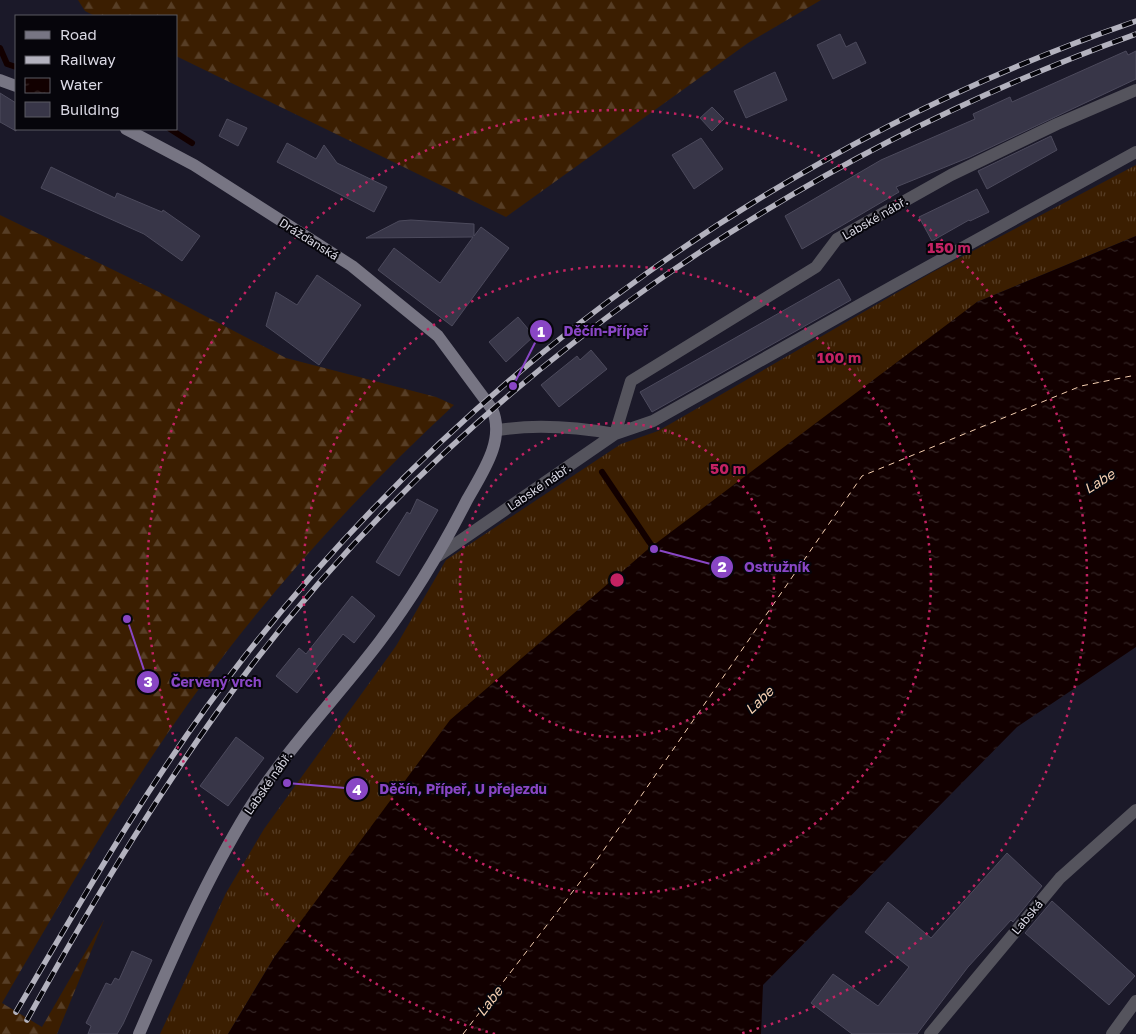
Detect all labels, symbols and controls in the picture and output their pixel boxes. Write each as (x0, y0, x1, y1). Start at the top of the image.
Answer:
legend (15, 15, 178, 130)
text: Road (60, 25, 97, 43)
text: Railway (60, 50, 116, 68)
text: Water (60, 75, 103, 93)
text: Building (60, 100, 120, 118)
street label: Labské nábř. (839, 193, 911, 243)
street label: Drážďanská (277, 215, 341, 263)
text: 150 m (927, 238, 971, 256)
callout: Děčín-Přípeř (528, 317, 658, 346)
text: 1 (537, 322, 545, 340)
text: Děčín-Přípeř (564, 322, 649, 339)
text: 100 m (817, 348, 861, 366)
text: 50 m (710, 459, 746, 477)
street label: Labské nábř. (504, 460, 574, 514)
water label: Labe (1081, 465, 1118, 497)
callout: Ostružník (709, 552, 820, 581)
text: 2 (717, 557, 727, 575)
text: Ostružník (744, 558, 810, 575)
centre of rings (608, 571, 626, 589)
callout: Červený vrch (136, 668, 272, 697)
text: 3 (143, 672, 153, 690)
text: Červený vrch (171, 673, 261, 690)
water label: Labe (741, 682, 777, 717)
street label: Labské nábř. (241, 748, 295, 818)
callout: Děčín, Přípeř, U přejezdu (344, 775, 557, 804)
text: 4 (352, 780, 362, 798)
text: Děčín, Přípeř, U přejezdu (379, 780, 547, 797)
street label: Labská (1008, 897, 1046, 937)
water label: Labe (472, 982, 506, 1019)

